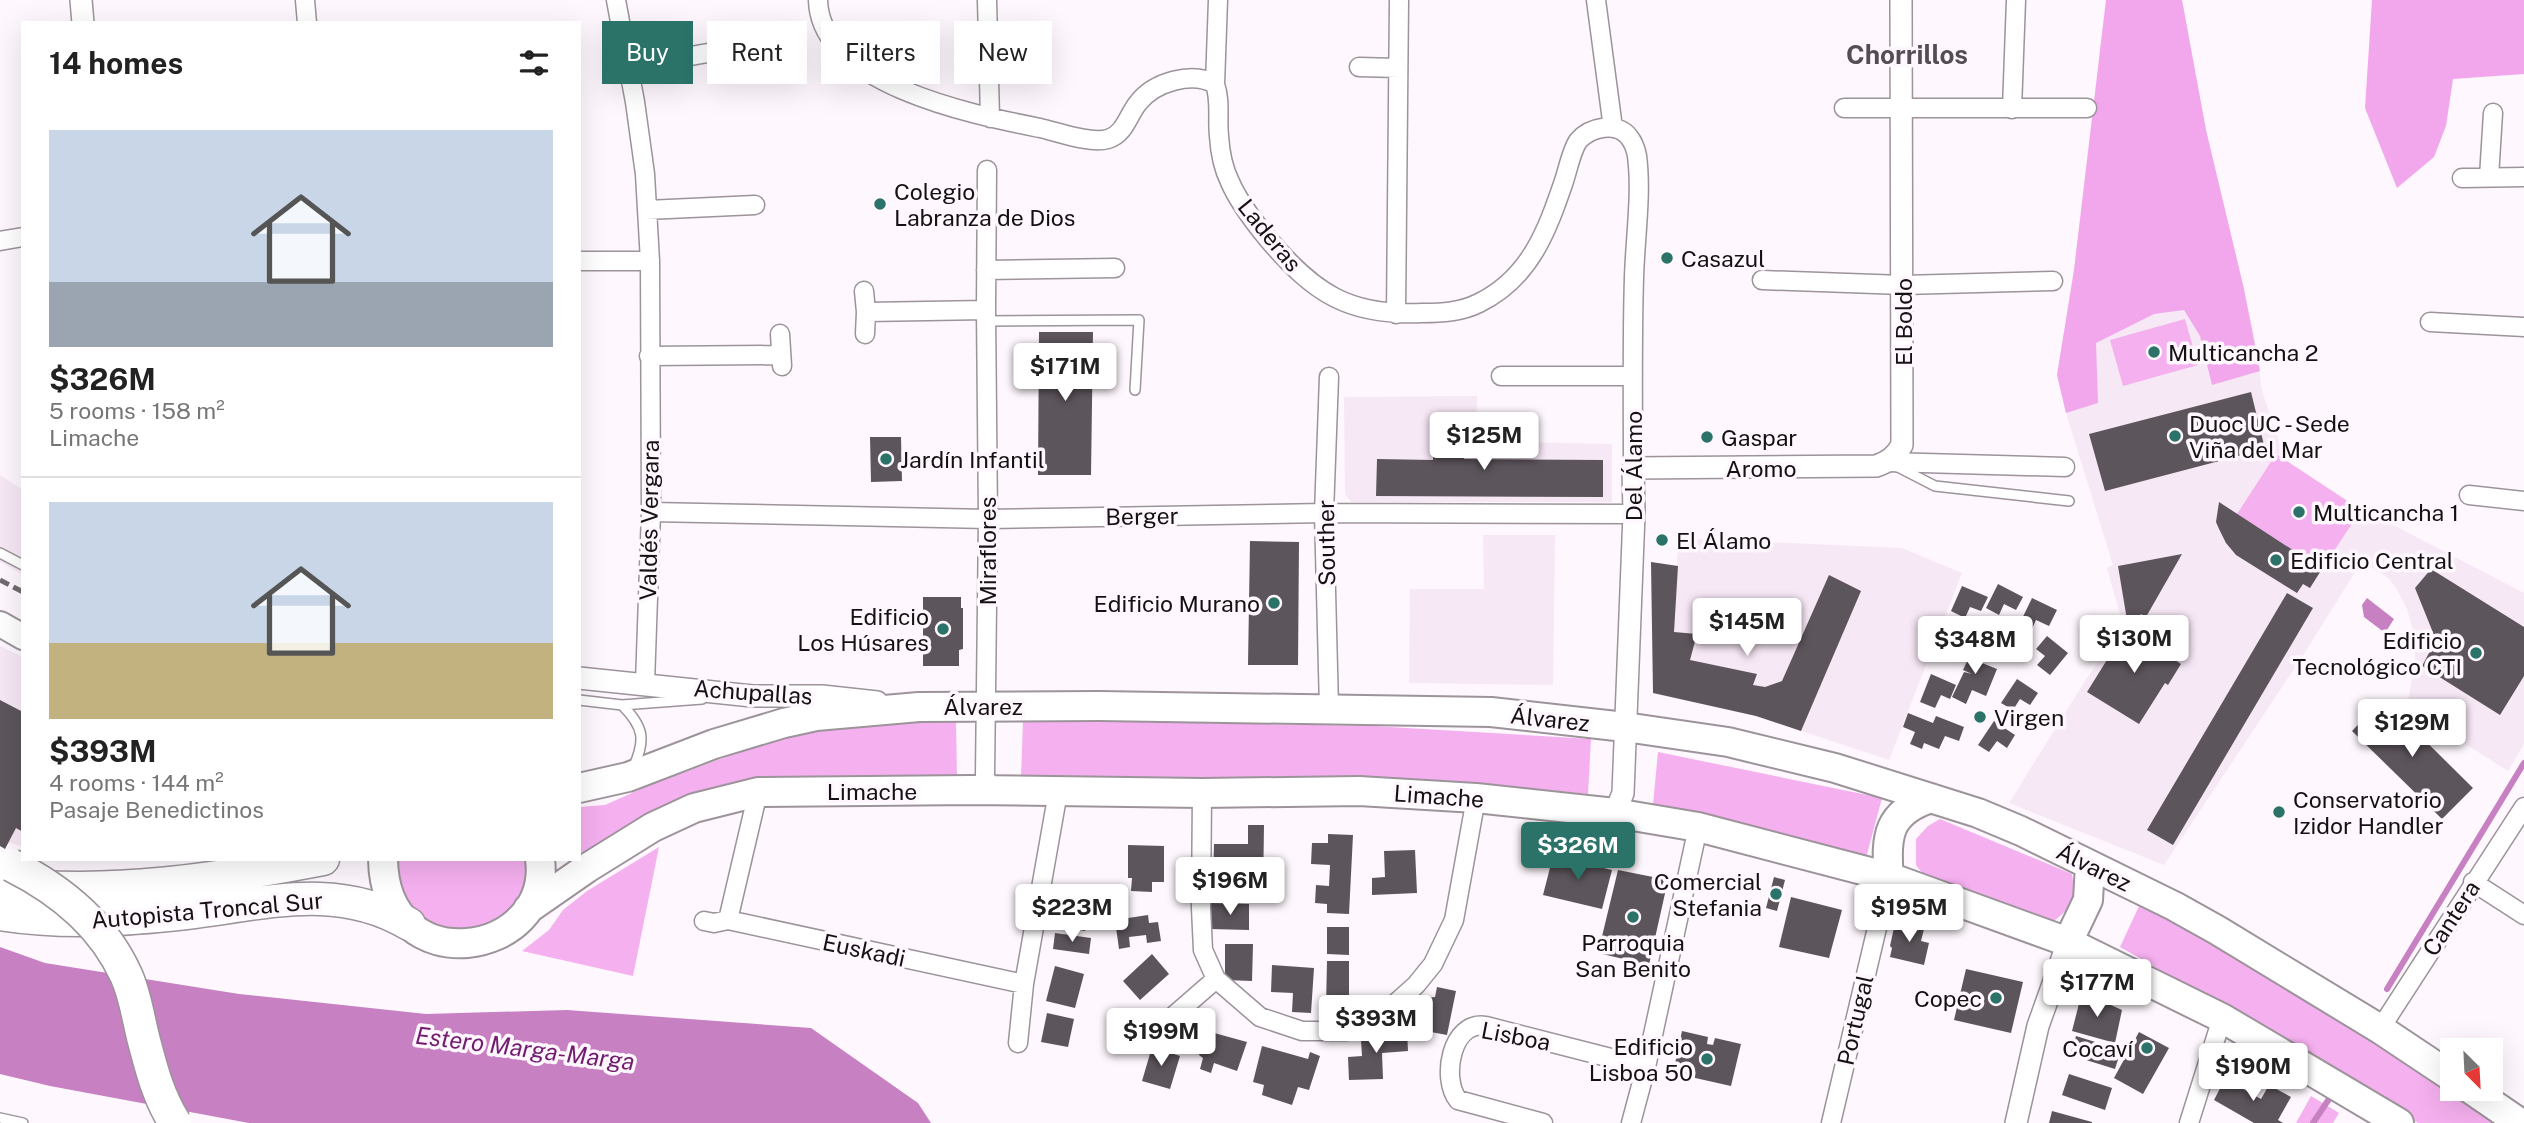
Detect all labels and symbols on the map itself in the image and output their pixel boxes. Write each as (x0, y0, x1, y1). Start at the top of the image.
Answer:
district label: Chorrillos (1846, 39, 1968, 70)
place label: Colegio Labranza de Dios (894, 178, 1075, 231)
street label: Laderas (1233, 193, 1307, 277)
marker: Colegio Labranza de Dios (872, 196, 888, 212)
place label: Casazul (1681, 245, 1765, 272)
marker: Casazul (1659, 250, 1675, 266)
street label: El Boldo (1890, 278, 1917, 366)
place label: Multicancha 2 (2168, 339, 2319, 366)
pin: $171M (1016, 344, 1114, 403)
marker: Multicancha 2 (2146, 344, 2162, 360)
place label: Duoc UC - Sede Viña del Mar (2189, 410, 2350, 463)
street label: Del Álamo (1620, 411, 1647, 521)
pin: $125M (1435, 412, 1533, 472)
place label: Gaspar (1721, 424, 1797, 451)
marker: Duoc UC - Sede Viña del Mar (2167, 428, 2183, 444)
marker: Gaspar (1699, 429, 1715, 445)
street label: Valdés Vergara (634, 439, 664, 601)
place label: Jardín Infantil (900, 446, 1045, 473)
marker: Jardín Infantil (878, 451, 894, 467)
street label: Aromo (1725, 455, 1797, 482)
street label: Miraflores (974, 497, 1001, 605)
place label: Multicancha 1 (2313, 499, 2459, 526)
street label: Souther (1312, 500, 1340, 586)
street label: Berger (1105, 502, 1179, 530)
marker: Multicancha 1 (2291, 504, 2307, 520)
place label: El Álamo (1676, 527, 1771, 554)
marker: El Álamo (1654, 532, 1670, 548)
place label: Edificio Central (2290, 547, 2454, 574)
marker: Edificio Central (2268, 552, 2284, 568)
place label: Edificio Murano (1094, 590, 1260, 617)
marker: Edificio Murano (1266, 595, 1282, 611)
pin: $145M (1698, 598, 1796, 658)
place label: Edificio Los Húsares (797, 603, 929, 656)
pin: $348M (1926, 616, 2024, 676)
pin: $130M (2085, 616, 2183, 675)
marker: Edificio Los Húsares (935, 621, 951, 637)
place label: Edificio Tecnológico CTI (2293, 627, 2462, 680)
marker: Edificio Tecnológico CTI (2468, 645, 2484, 661)
street label: Achupallas (693, 674, 813, 710)
street label: Álvarez (943, 693, 1023, 720)
pin: $129M (2363, 700, 2461, 759)
street label: Álvarez (1509, 701, 1591, 737)
place label: Virgen (1994, 704, 2064, 731)
marker: Virgen (1972, 709, 1988, 725)
street label: Limache (827, 778, 917, 805)
street label: Limache (1393, 779, 1485, 813)
place label: Conservatorio Izidor Handler (2293, 786, 2443, 839)
marker: Conservatorio Izidor Handler (2271, 804, 2287, 820)
pin: $326M (1529, 822, 1627, 882)
street label: Álvarez (2052, 837, 2136, 897)
pin: $196M (1181, 858, 1279, 917)
place label: Comercial Stefania (1654, 868, 1762, 921)
street label: Cantera (2417, 875, 2485, 961)
pin: $223M (1023, 884, 1121, 944)
pin: $195M (1860, 884, 1958, 944)
street label: Autopista Troncal Sur (90, 886, 324, 934)
marker: Comercial Stefania (1768, 886, 1784, 902)
marker: Parroquia San Benito (1625, 909, 1641, 925)
street label: Euskadi (820, 928, 908, 972)
place label: Parroquia San Benito (1575, 929, 1691, 982)
pin: $177M (2048, 960, 2146, 1019)
street label: Portugal (1832, 972, 1878, 1068)
place label: Copec (1914, 985, 1982, 1012)
marker: Copec (1988, 990, 2004, 1006)
pin: $393M (1327, 996, 1425, 1055)
pin: $199M (1112, 1009, 1210, 1068)
street label: Lisboa (1479, 1016, 1553, 1056)
water label: Estero Marga-Marga (414, 1021, 636, 1075)
place label: Edificio Lisboa 50 (1589, 1033, 1693, 1086)
place label: Cocaví (2062, 1035, 2133, 1062)
north arrow (2440, 1038, 2502, 1101)
marker: Cocaví (2139, 1040, 2155, 1056)
pin: $190M (2204, 1044, 2302, 1103)
marker: Edificio Lisboa 50 (1699, 1051, 1715, 1067)

